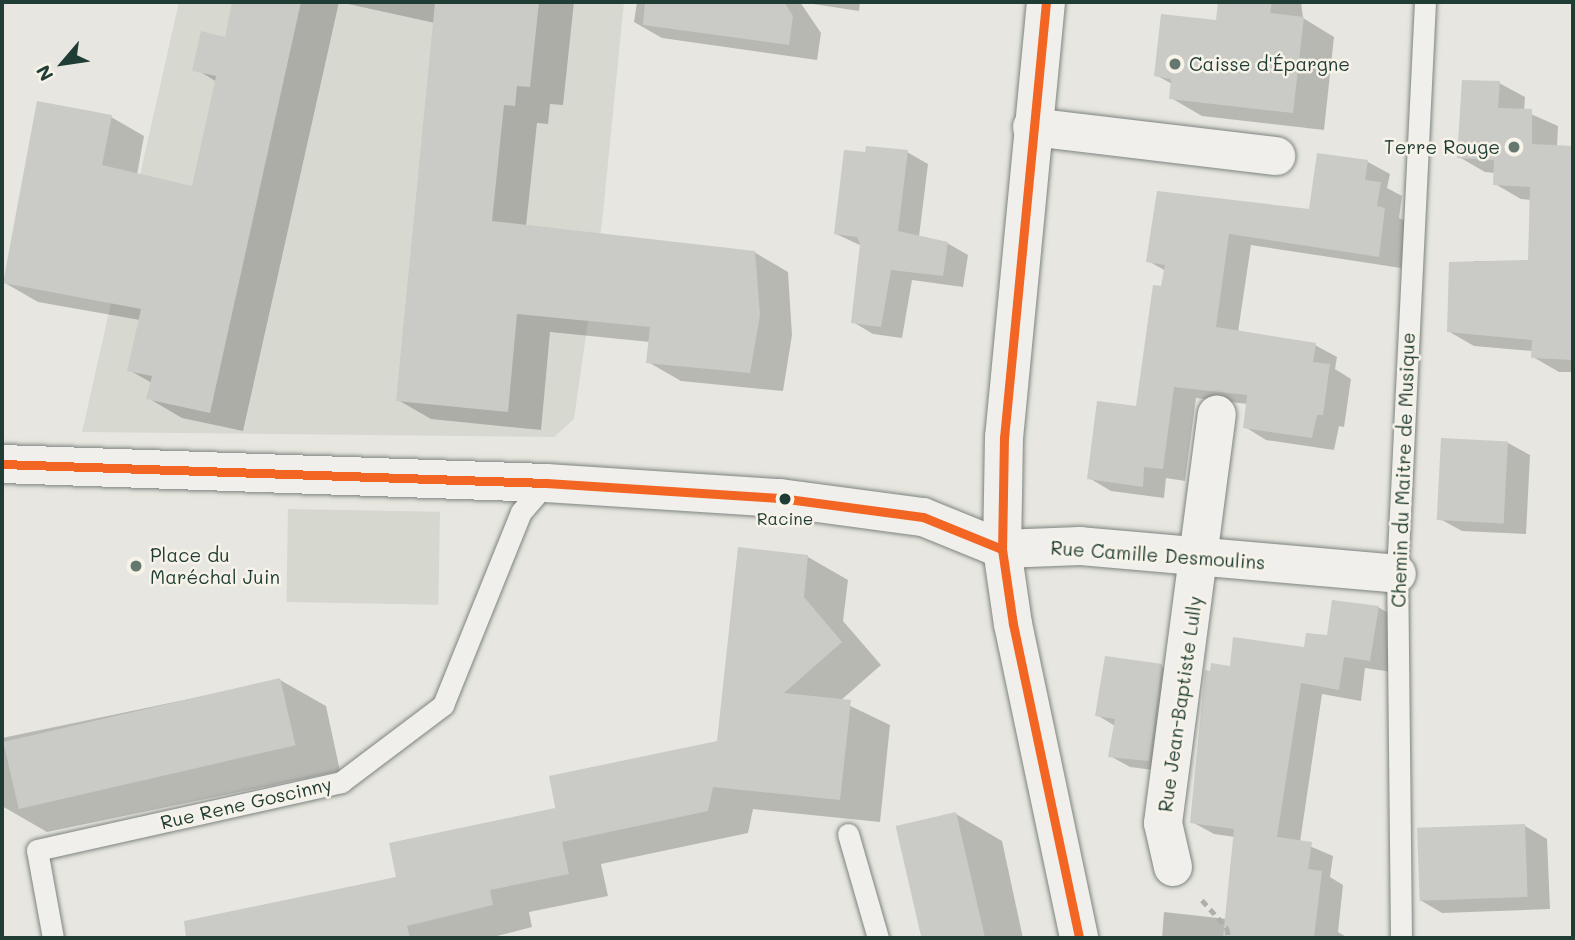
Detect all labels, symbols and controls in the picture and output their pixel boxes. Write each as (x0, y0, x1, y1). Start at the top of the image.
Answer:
north arrow (28, 28, 98, 98)
place label: Caisse d'Épargne (1189, 53, 1350, 75)
marker: Caisse d'Épargne (1167, 56, 1183, 72)
text: N (30, 61, 59, 86)
place label: Terre Rouge (1384, 136, 1500, 158)
marker: Terre Rouge (1506, 139, 1522, 155)
street label: Chemin du Maitre de Musique (1387, 332, 1419, 608)
marker: Racine (778, 492, 792, 506)
place label: Racine (757, 509, 813, 529)
street label: Rue Camille Desmoulins (1050, 536, 1266, 574)
place label: Place du Maréchal Juin (150, 544, 280, 588)
marker: Place du Maréchal Juin (128, 558, 144, 574)
street label: Rue Jean-Baptiste Lully (1154, 595, 1206, 813)
street label: Rue Rene Goscinny (158, 772, 334, 834)

